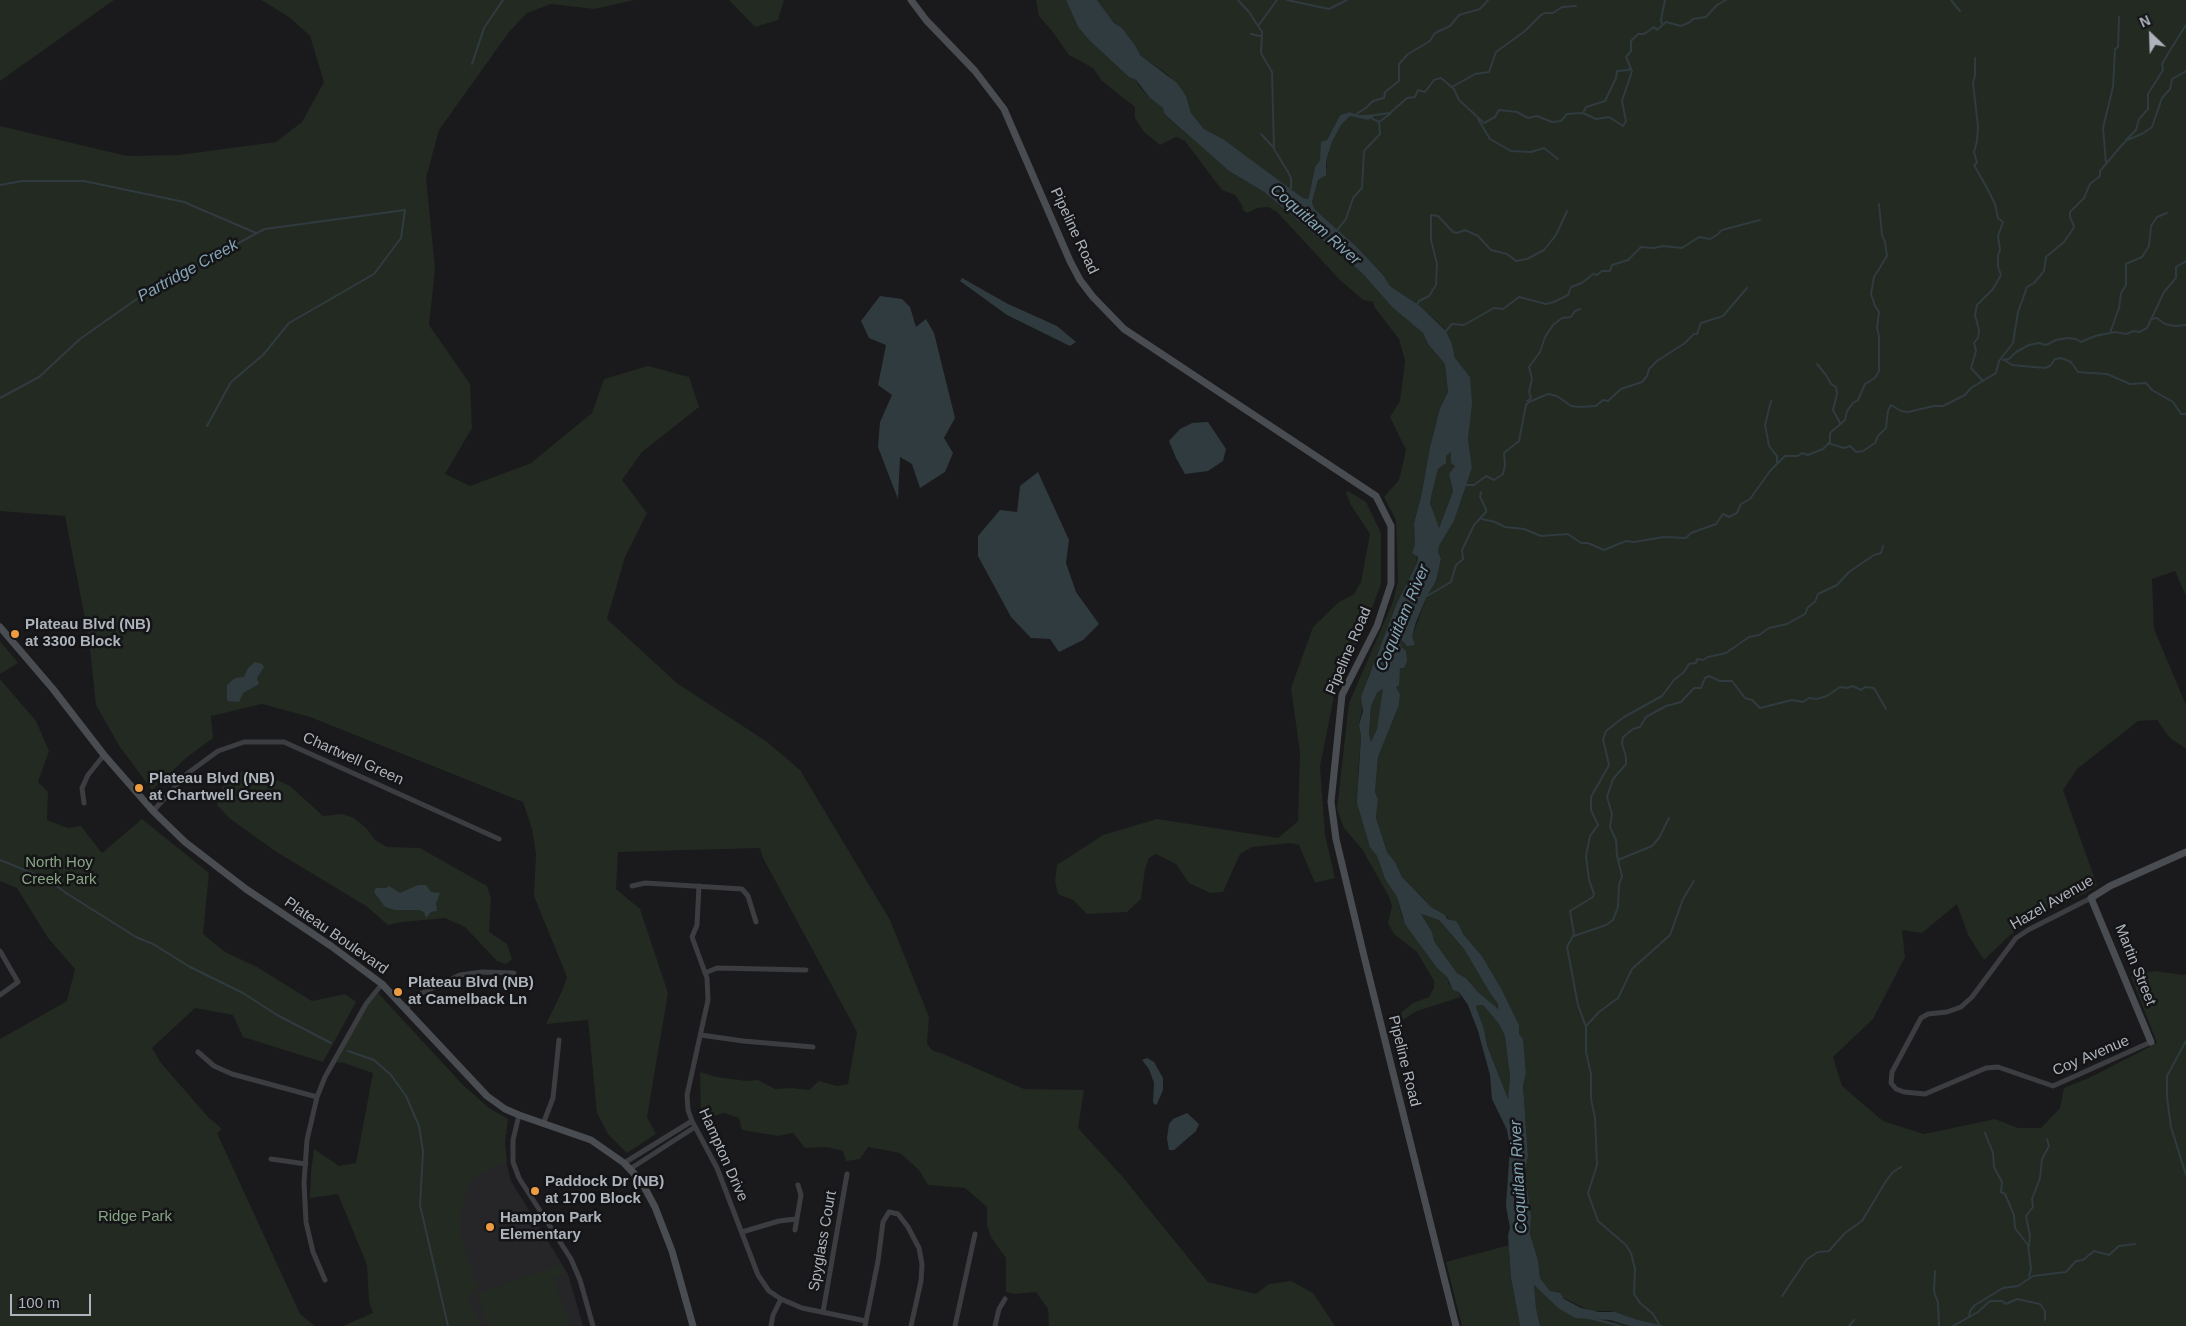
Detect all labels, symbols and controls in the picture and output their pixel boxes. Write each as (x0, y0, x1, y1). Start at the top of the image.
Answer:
north arrow (2126, 10, 2176, 60)
text: N (2137, 12, 2153, 31)
water label: Coquitlam River (1266, 180, 1364, 270)
street label: Pipeline Road (1046, 185, 1102, 277)
water label: Partridge Creek (134, 235, 242, 307)
water label: Coquitlam River (1372, 562, 1434, 674)
street label: Pipeline Road (1322, 604, 1376, 698)
place label: Plateau Blvd (NB) at 3300 Block (25, 616, 151, 651)
marker: Plateau Blvd (NB) at 3300 Block (9, 628, 21, 640)
street label: Chartwell Green (300, 729, 406, 789)
place label: Plateau Blvd (NB) at Chartwell Green (149, 770, 282, 805)
marker: Plateau Blvd (NB) at Chartwell Green (133, 782, 145, 794)
park label: North Hoy Creek Park (21, 854, 97, 889)
street label: Hazel Avenue (2007, 872, 2097, 934)
street label: Plateau Boulevard (281, 893, 391, 979)
street label: Martin Street (2111, 922, 2159, 1008)
place label: Plateau Blvd (NB) at Camelback Ln (408, 974, 534, 1009)
marker: Plateau Blvd (NB) at Camelback Ln (392, 986, 404, 998)
street label: Pipeline Road (1384, 1014, 1424, 1108)
street label: Coy Avenue (2050, 1032, 2132, 1080)
street label: Hampton Drive (694, 1106, 752, 1204)
water label: Coquitlam River (1506, 1120, 1532, 1234)
place label: Paddock Dr (NB) at 1700 Block (545, 1173, 664, 1208)
marker: Paddock Dr (NB) at 1700 Block (529, 1185, 541, 1197)
street label: Spyglass Court (805, 1189, 841, 1293)
park label: Ridge Park (98, 1208, 172, 1226)
place label: Hampton Park Elementary (500, 1209, 602, 1244)
marker: Hampton Park Elementary (484, 1221, 496, 1233)
scale bar (12, 1284, 94, 1316)
text: 100 m (18, 1294, 60, 1311)

